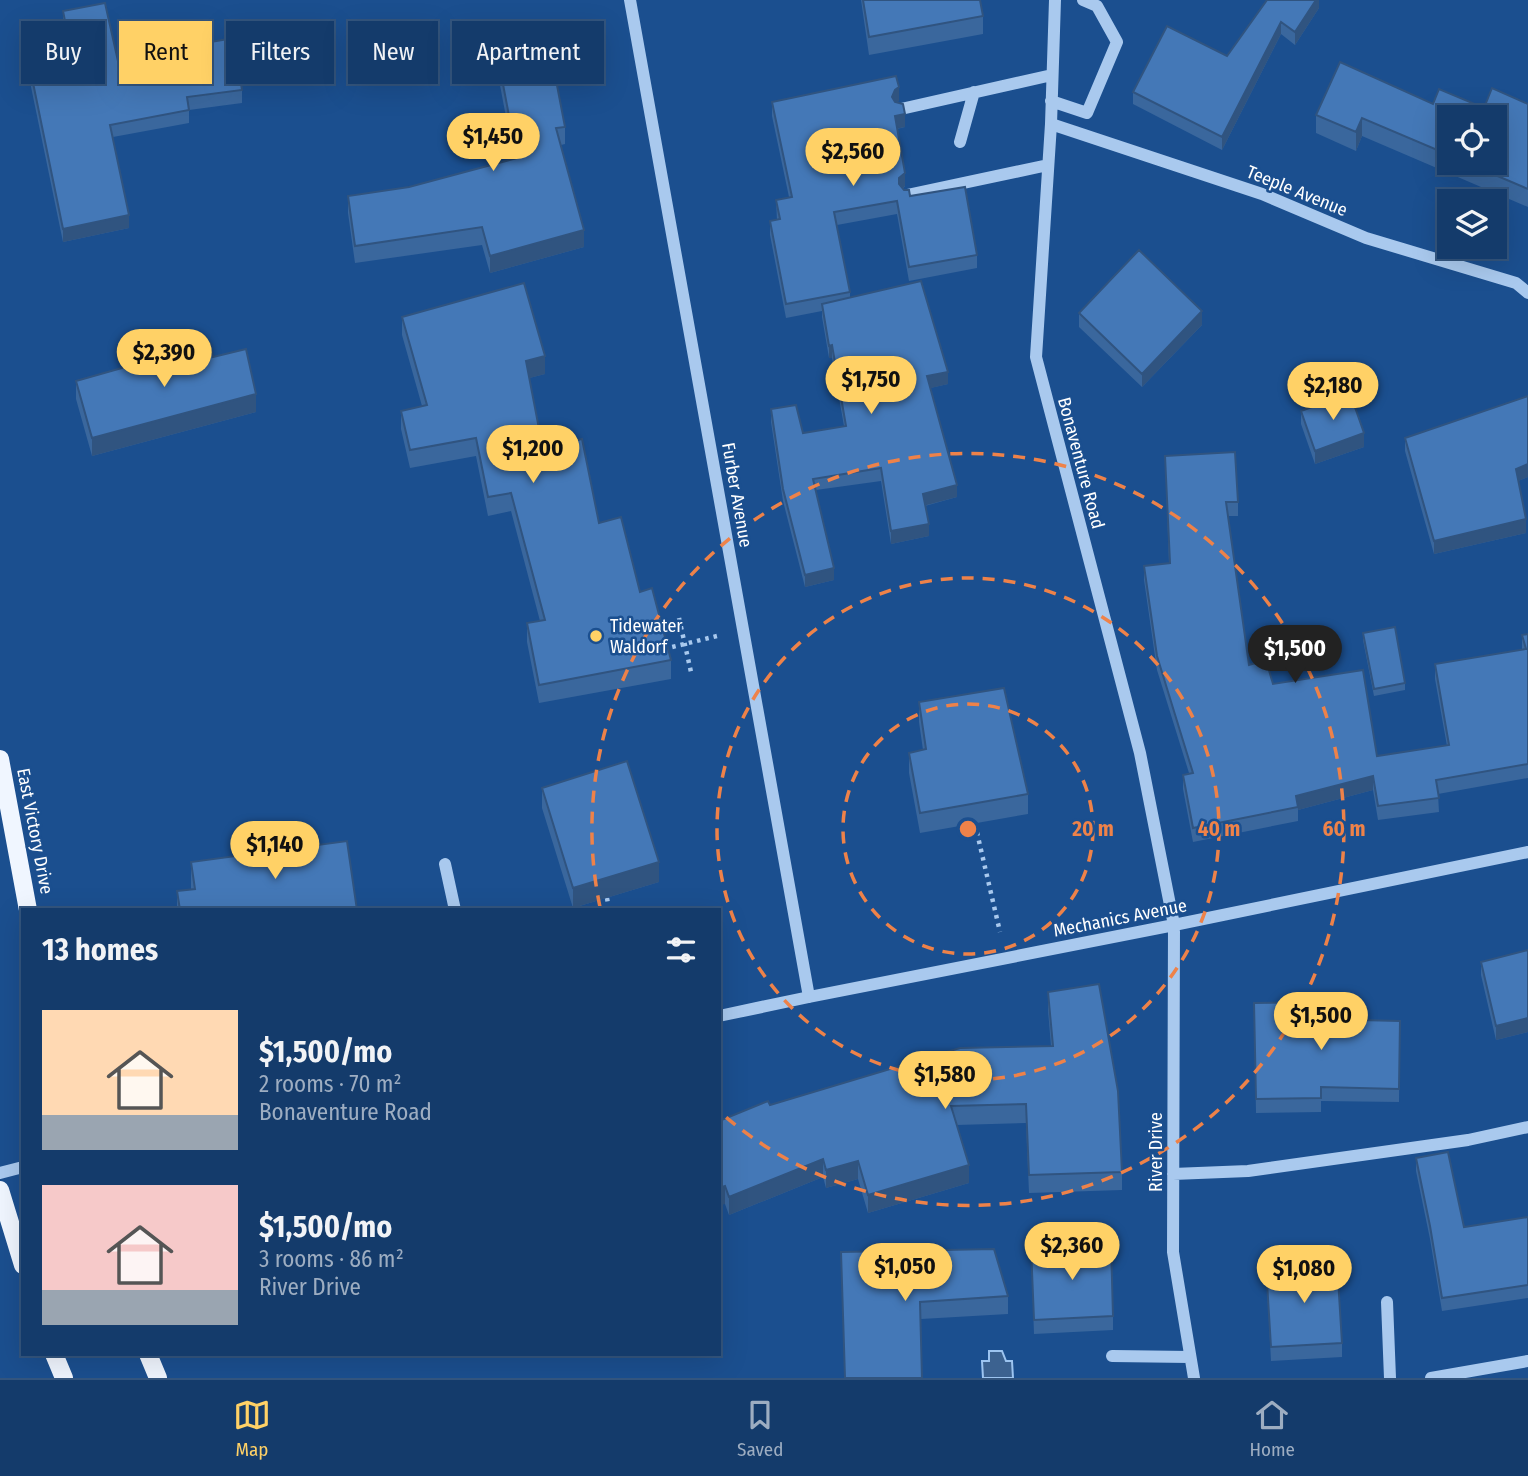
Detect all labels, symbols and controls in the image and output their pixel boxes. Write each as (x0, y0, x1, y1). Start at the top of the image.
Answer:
chip: Buy (21, 21, 105, 84)
chip: Rent (119, 21, 212, 84)
chip: Filters (226, 21, 334, 84)
chip: New (348, 21, 438, 84)
chip: Apartment (452, 21, 604, 84)
map controls (1437, 105, 1507, 259)
button: locate (1437, 105, 1507, 175)
pin: $1,450 (436, 114, 550, 173)
text: $1,450 (463, 122, 523, 150)
pin: $2,560 (796, 128, 910, 188)
text: $2,560 (821, 137, 885, 165)
street label: Teeple Avenue (1243, 161, 1351, 221)
button: layers (1437, 189, 1507, 259)
pin: $2,390 (107, 330, 221, 389)
text: $2,390 (133, 338, 195, 366)
pin: $1,750 (814, 356, 928, 416)
pin: $2,180 (1276, 362, 1390, 422)
text: $1,750 (842, 365, 900, 393)
text: $2,180 (1303, 371, 1363, 399)
street label: Bonaventure Road (1053, 395, 1109, 531)
pin: $1,200 (476, 426, 590, 485)
text: $1,200 (502, 434, 564, 462)
street label: Furber Avenue (717, 441, 757, 549)
place label: Tidewater Waldorf (610, 615, 683, 658)
pin: $1,500 (1238, 626, 1352, 685)
marker: Tidewater Waldorf (588, 628, 604, 644)
text: $1,500 (1264, 634, 1326, 662)
street label: East Victory Drive (12, 766, 58, 896)
text: 20 m (1071, 816, 1114, 842)
text: 40 m (1198, 816, 1240, 842)
text: 60 m (1323, 816, 1365, 842)
centre of rings (956, 817, 980, 841)
pin: $1,140 (218, 822, 332, 881)
text: $1,140 (246, 830, 304, 858)
street label: Mechanics Avenue (1051, 894, 1189, 942)
icon: filters (662, 931, 700, 969)
text: 13 homes (42, 932, 158, 968)
pin: $1,500 (1264, 992, 1378, 1052)
text: $1,500 (1290, 1001, 1352, 1029)
text: $1,500/mo (259, 1034, 392, 1070)
icon: home (98, 1038, 182, 1122)
pin: $1,580 (888, 1052, 1002, 1111)
text: $1,580 (914, 1060, 976, 1088)
text: 2 rooms · 70 m² (259, 1070, 402, 1098)
text: Bonaventure Road (259, 1098, 432, 1126)
street label: River Drive (1145, 1112, 1167, 1192)
text: $1,500/mo (259, 1209, 392, 1245)
icon: home (98, 1213, 182, 1297)
pin: $2,360 (1015, 1222, 1129, 1282)
text: $2,360 (1041, 1231, 1103, 1259)
pin: $1,050 (848, 1244, 962, 1303)
text: 3 rooms · 86 m² (259, 1245, 404, 1273)
pin: $1,080 (1247, 1246, 1361, 1305)
text: $1,050 (874, 1252, 936, 1280)
text: $1,080 (1273, 1254, 1335, 1282)
text: River Drive (259, 1273, 361, 1301)
tab: Map (233, 1396, 271, 1461)
tab: Saved (737, 1396, 783, 1461)
tab: Home (1249, 1396, 1295, 1461)

